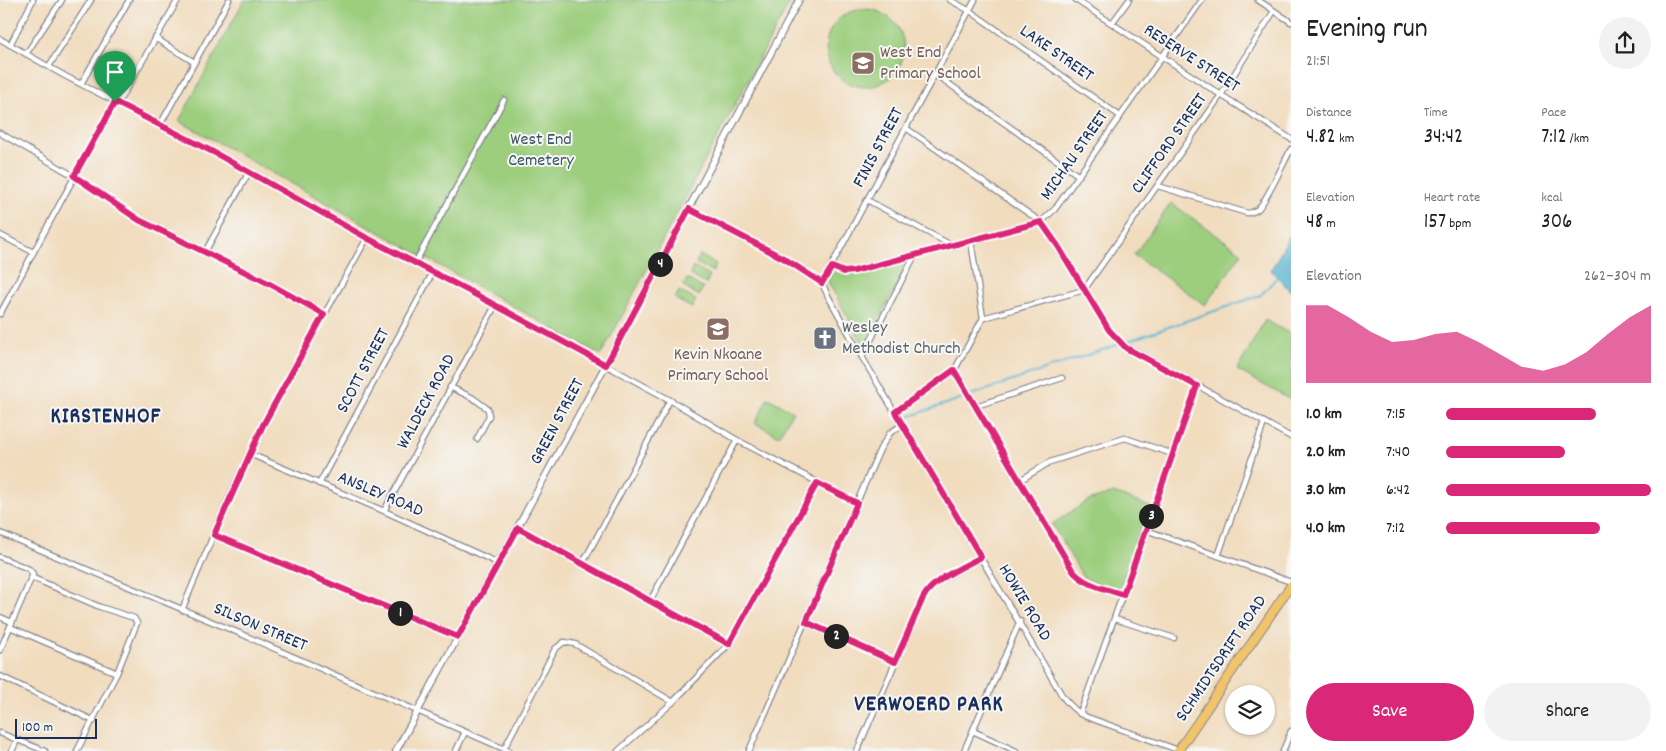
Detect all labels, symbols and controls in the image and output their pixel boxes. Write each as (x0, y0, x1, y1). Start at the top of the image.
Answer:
text: Evening run (1306, 11, 1428, 51)
button: share (1599, 17, 1651, 69)
street label: LAKE STREET (1014, 19, 1098, 89)
street label: RESERVE STREET (1138, 19, 1244, 99)
place label: West End Primary School (880, 41, 981, 87)
school or university icon: West End Primary School (850, 50, 876, 76)
text: 21:51 (1306, 50, 1330, 73)
pin (94, 51, 136, 102)
icon: arrive (101, 58, 129, 86)
street label: CLIFFORD STREET (1126, 89, 1214, 199)
street label: FINIS STREET (847, 103, 911, 193)
text: Distance (1306, 103, 1352, 123)
text: Time (1424, 103, 1448, 123)
text: Pace (1541, 103, 1566, 123)
street label: MICHAU STREET (1035, 106, 1115, 206)
text: 4.82 (1306, 123, 1336, 153)
text: 34:42 (1424, 123, 1463, 153)
text: 7:12 (1541, 123, 1567, 153)
park label: West End Cemetery (508, 128, 575, 174)
text: km (1336, 129, 1354, 149)
text: /km (1567, 129, 1589, 149)
text: Elevation (1306, 188, 1355, 208)
text: Heart rate (1424, 188, 1480, 208)
text: kcal (1541, 188, 1563, 208)
text: 48 (1306, 208, 1323, 238)
text: 157 (1424, 208, 1446, 238)
text: 306 (1541, 208, 1572, 238)
text: m (1323, 214, 1336, 234)
text: bpm (1446, 214, 1471, 234)
pin: 4 (648, 252, 672, 276)
text: 4 (658, 254, 663, 274)
text: Elevation (1306, 265, 1362, 288)
text: 262–304 m (1584, 265, 1651, 288)
school or university icon: Kevin Nkoane Primary School (705, 316, 731, 342)
place label: Wesley Methodist Church (842, 316, 961, 362)
street label: SCOTT STREET (331, 324, 397, 418)
church icon: Wesley Methodist Church (812, 325, 838, 351)
place label: Kevin Nkoane Primary School (668, 343, 769, 389)
street label: WALDECK ROAD (391, 350, 463, 454)
street label: GREEN STREET (525, 374, 591, 470)
district label: KIRSTENHOF (51, 402, 162, 433)
text: 1.0 km (1306, 403, 1342, 426)
text: 7:15 (1386, 403, 1406, 426)
text: 2.0 km (1306, 441, 1346, 464)
text: 7:40 (1386, 441, 1410, 464)
street label: ANSLEY ROAD (333, 466, 427, 524)
text: 3.0 km (1306, 479, 1346, 502)
text: 6:42 (1386, 479, 1410, 502)
pin: 3 (1138, 504, 1164, 528)
text: 3 (1148, 506, 1155, 526)
text: 4.0 km (1306, 517, 1345, 540)
text: 7:12 (1386, 517, 1405, 540)
street label: HOWIE ROAD (991, 560, 1057, 646)
street label: SCHMIDTSDRIFT ROAD (1170, 591, 1274, 727)
street label: SILSON STREET (209, 597, 311, 659)
pin: 1 (388, 600, 412, 626)
text: 1 (399, 603, 402, 623)
pin: 2 (824, 624, 848, 648)
text: 2 (833, 626, 840, 646)
button: Save (1306, 683, 1474, 741)
button: Share (1484, 683, 1651, 741)
map controls (1225, 685, 1275, 735)
button: layers (1225, 685, 1275, 735)
district label: VERWOERD PARK (854, 690, 1004, 721)
scale bar (15, 716, 98, 739)
text: 100 m (22, 718, 53, 738)

